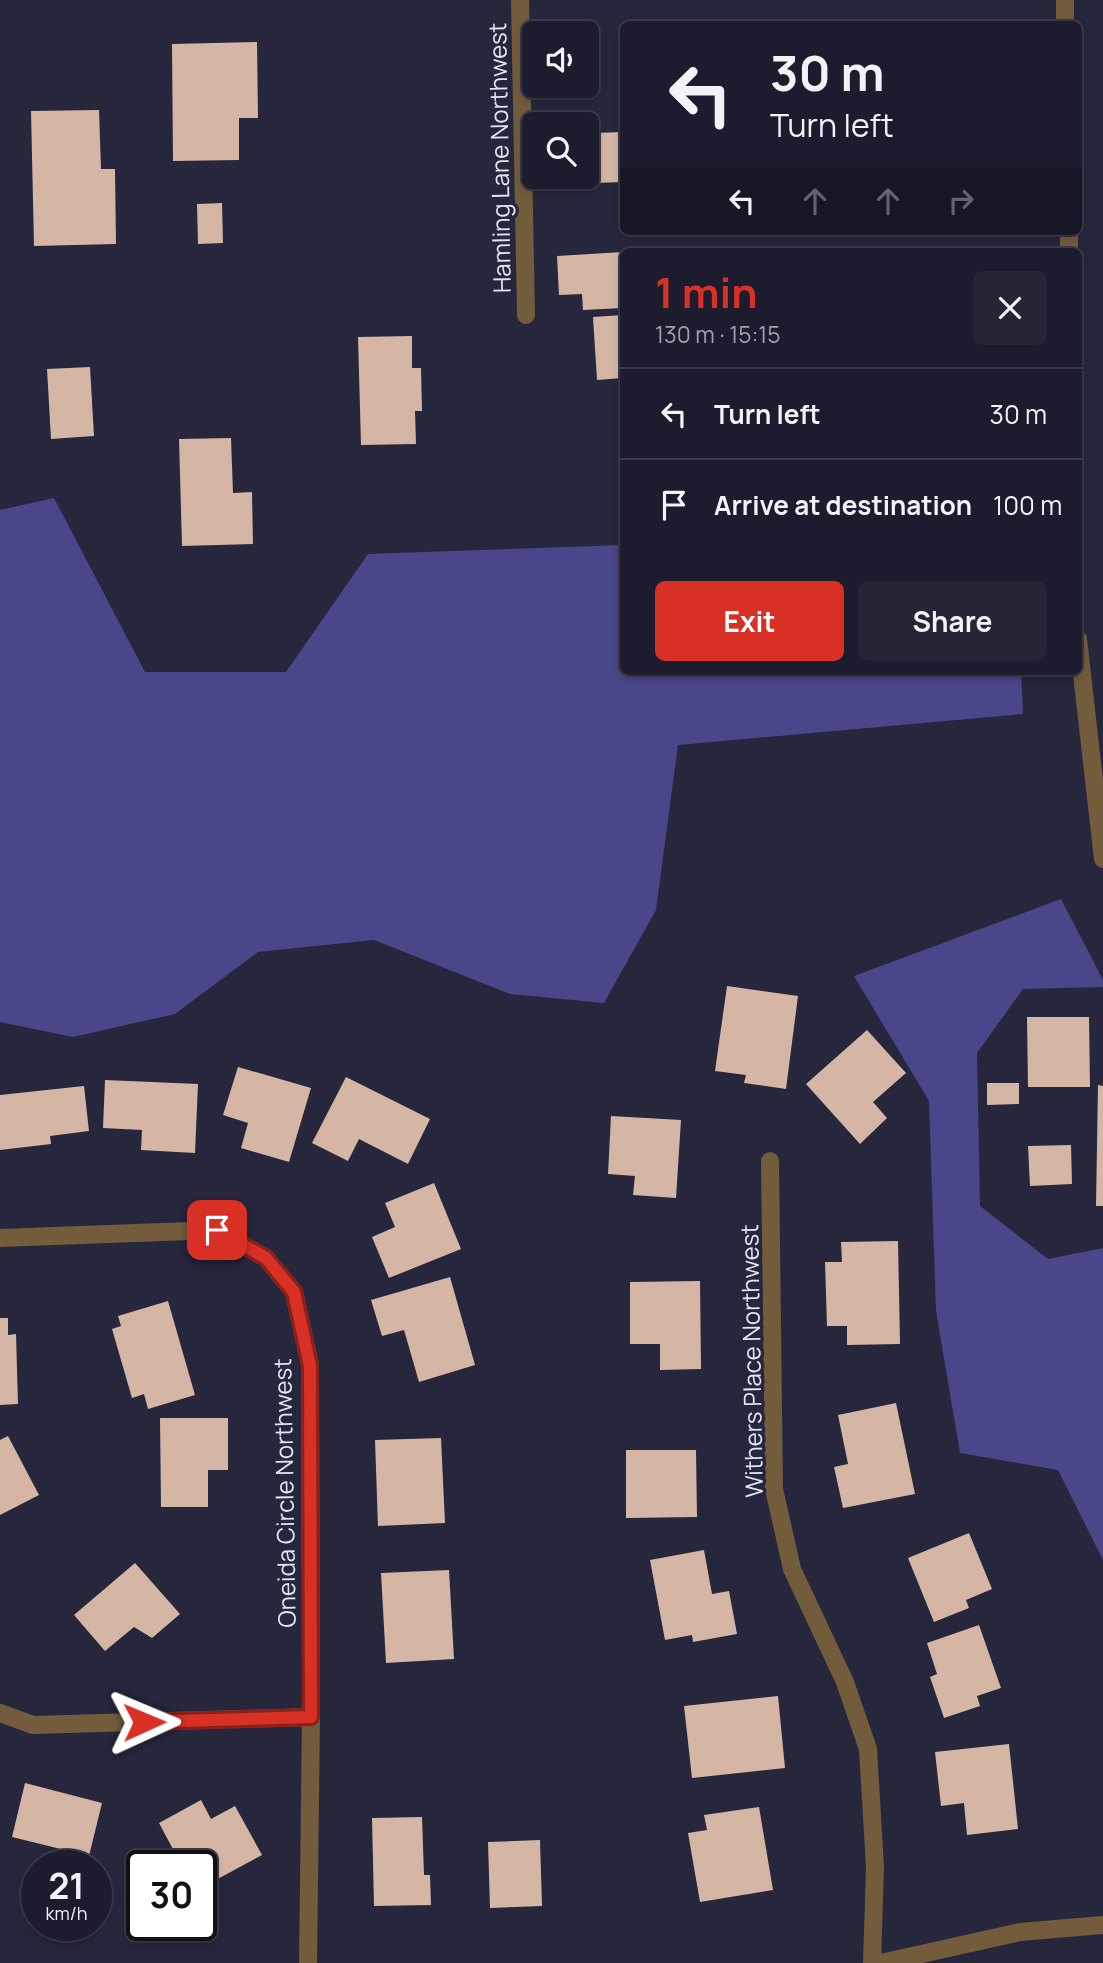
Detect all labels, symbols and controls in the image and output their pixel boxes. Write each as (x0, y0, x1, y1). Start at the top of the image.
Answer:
map controls (522, 21, 599, 189)
button: sound (522, 21, 599, 98)
street label: Hamling Lane Northwest (480, 22, 518, 294)
text: 30 m (770, 39, 885, 106)
icon: left (655, 49, 746, 140)
text: Turn left (770, 103, 894, 147)
button: search (522, 112, 599, 189)
icon: left (723, 182, 761, 220)
icon: ahead (796, 182, 834, 220)
icon: ahead (869, 182, 907, 220)
icon: right (942, 182, 980, 220)
text: 1 min (655, 263, 758, 321)
button: close (973, 271, 1047, 345)
text: 130 m · 15:15 (655, 318, 781, 350)
icon: left (655, 395, 693, 433)
text: Turn left (714, 396, 821, 432)
text: 30 m (990, 396, 1047, 432)
icon: arrive (655, 486, 693, 524)
text: Arrive at destination (714, 487, 972, 523)
text: 100 m (993, 487, 1062, 523)
button: Exit (655, 581, 844, 661)
button: Share (858, 581, 1047, 661)
pin (187, 1200, 247, 1260)
icon: arrive (198, 1211, 236, 1249)
street label: Withers Place Northwest (732, 1224, 770, 1498)
street label: Oneida Circle Northwest (265, 1358, 303, 1628)
position arrow (107, 1685, 181, 1759)
speed limit sign: 30 (126, 1850, 217, 1941)
text: 21 (48, 1862, 85, 1910)
text: km/h (46, 1901, 87, 1925)

